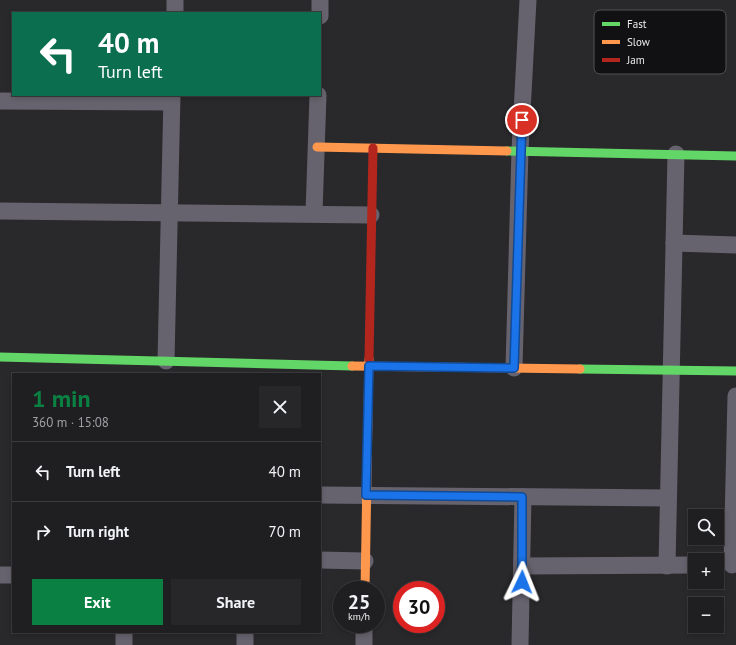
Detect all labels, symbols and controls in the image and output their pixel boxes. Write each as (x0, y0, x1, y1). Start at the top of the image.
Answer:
legend (594, 10, 726, 74)
text: Fast (627, 17, 647, 31)
text: 40 m (98, 24, 159, 61)
icon: left (32, 28, 84, 80)
text: Slow (627, 35, 650, 49)
text: Jam (626, 53, 645, 67)
text: Turn left (98, 60, 163, 83)
pin (505, 103, 539, 137)
icon: arrive (511, 109, 533, 131)
text: 1 min (32, 383, 91, 414)
button: close (259, 386, 301, 428)
text: 360 m · 15:08 (32, 414, 109, 431)
icon: left (32, 461, 54, 483)
text: Turn left (66, 462, 120, 481)
text: 40 m (268, 462, 301, 481)
map controls (688, 509, 724, 633)
button: search (688, 509, 724, 545)
icon: right (32, 521, 54, 543)
text: Turn right (66, 522, 129, 541)
text: 70 m (268, 522, 301, 541)
button: + (688, 553, 724, 589)
position arrow (501, 561, 543, 603)
button: Exit (32, 579, 163, 625)
button: Share (171, 579, 301, 625)
speed limit sign: 30 (393, 581, 445, 633)
text: 25 (348, 589, 370, 615)
button: − (688, 597, 724, 633)
text: km/h (348, 610, 370, 623)

